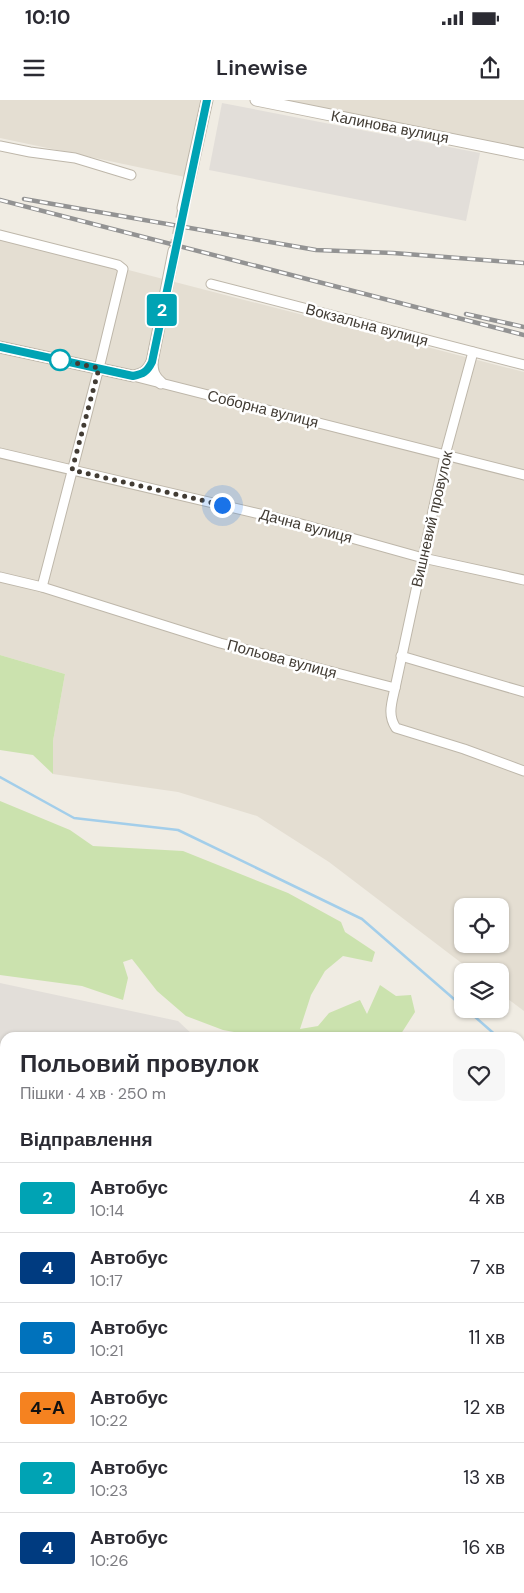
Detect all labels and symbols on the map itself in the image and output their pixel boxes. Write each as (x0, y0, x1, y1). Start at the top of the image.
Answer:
street label: Калинова вулиця (329, 106, 451, 148)
line badge: 2 (146, 294, 178, 326)
street label: Вокзальна вулиця (303, 299, 431, 351)
unlabelled marker (49, 349, 71, 371)
street label: Соборна вулиця (205, 386, 321, 432)
street label: Вишневий провулок (407, 449, 457, 589)
your location (210, 493, 235, 518)
street label: Дачна вулиця (257, 504, 355, 548)
street label: Польова вулиця (225, 635, 339, 683)

